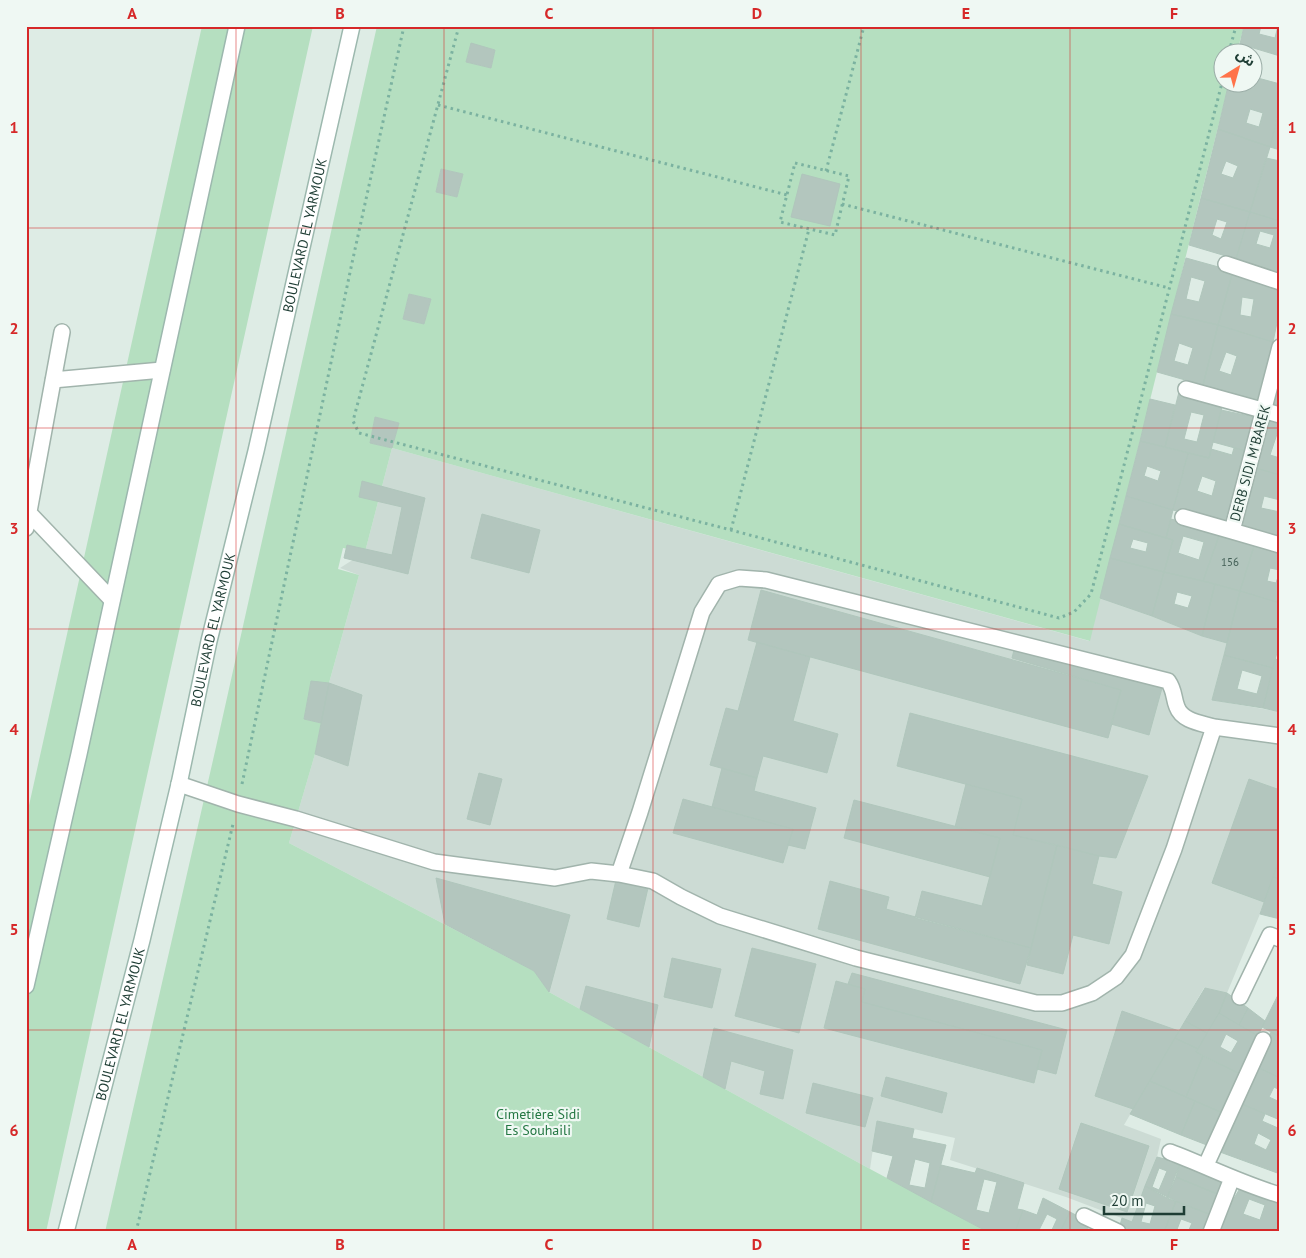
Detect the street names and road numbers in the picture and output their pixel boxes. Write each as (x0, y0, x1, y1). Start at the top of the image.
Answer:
street label: BOULEVARD EL YARMOUK (279, 156, 331, 314)
street label: DERB SIDI M'BAREK (1226, 402, 1274, 523)
street label: BOULEVARD EL YARMOUK (186, 550, 240, 708)
street label: BOULEVARD EL YARMOUK (92, 945, 149, 1103)

